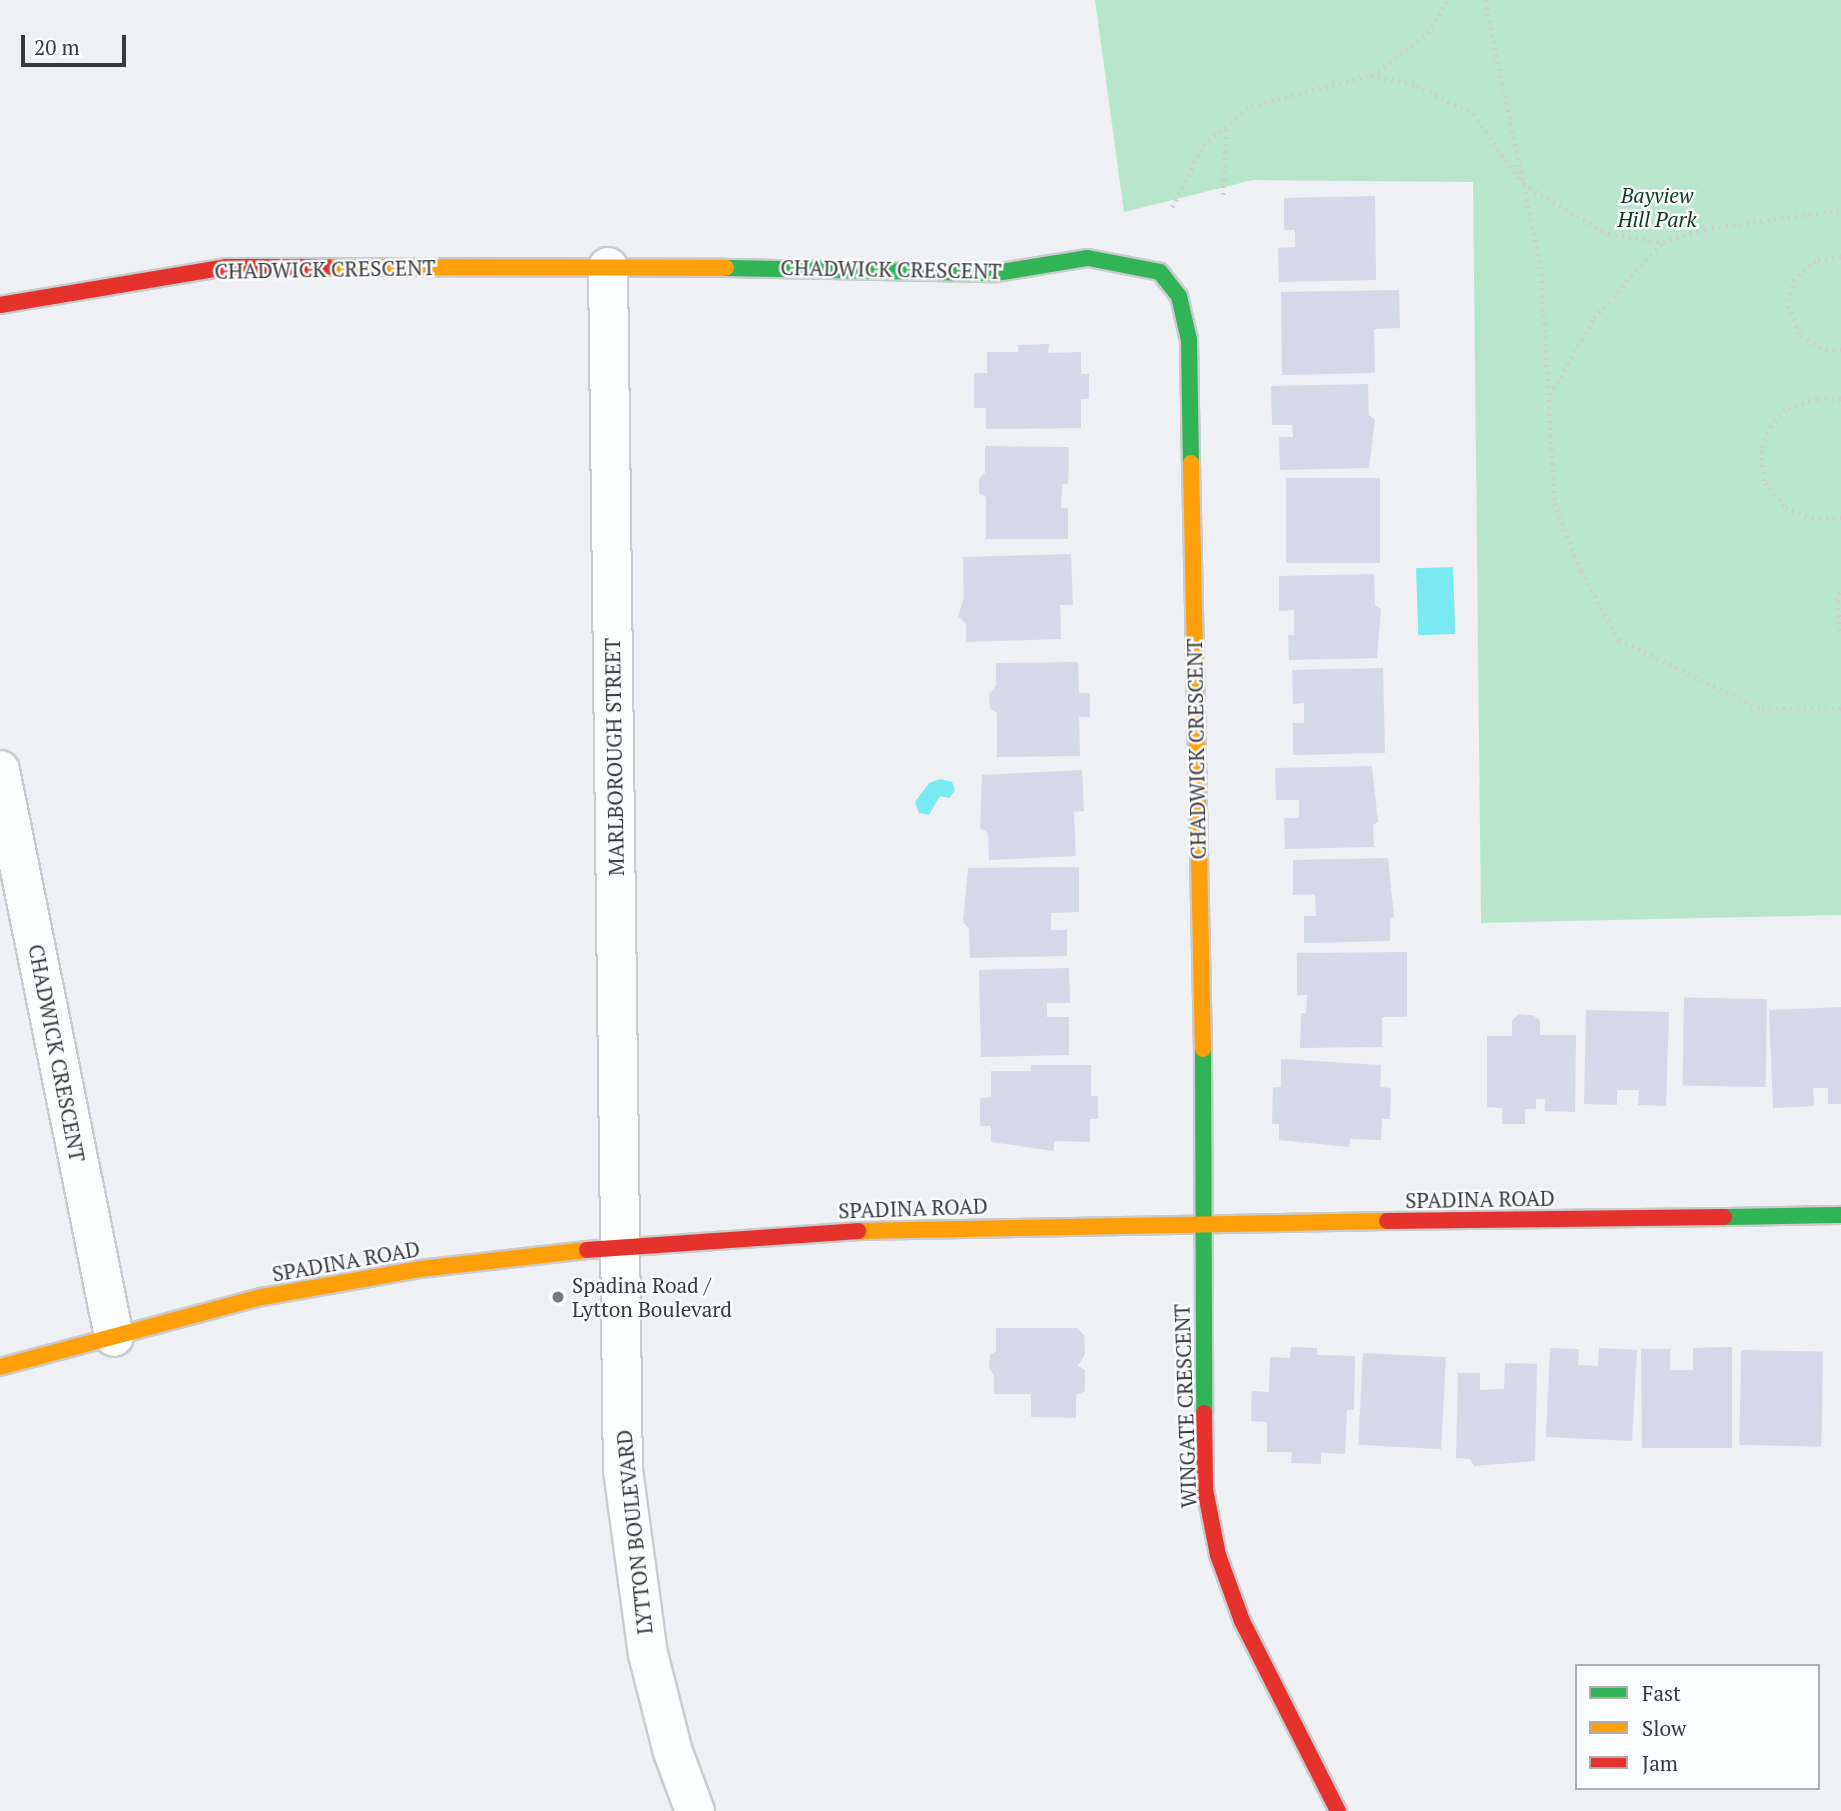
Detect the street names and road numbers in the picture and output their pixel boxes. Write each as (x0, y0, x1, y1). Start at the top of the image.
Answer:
street label: CHADWICK CRESCENT (214, 254, 436, 284)
street label: CHADWICK CRESCENT (780, 254, 1002, 284)
street label: MARLBOROUGH STREET (599, 638, 629, 876)
street label: CHADWICK CRESCENT (1181, 638, 1211, 860)
street label: CHADWICK CRESCENT (24, 942, 90, 1164)
street label: SPADINA ROAD (1405, 1185, 1555, 1213)
street label: SPADINA ROAD (838, 1193, 988, 1223)
street label: SPADINA ROAD (270, 1236, 422, 1286)
street label: WINGATE CRESCENT (1169, 1303, 1201, 1509)
street label: LYTTON BOULEVARD (611, 1428, 657, 1636)

